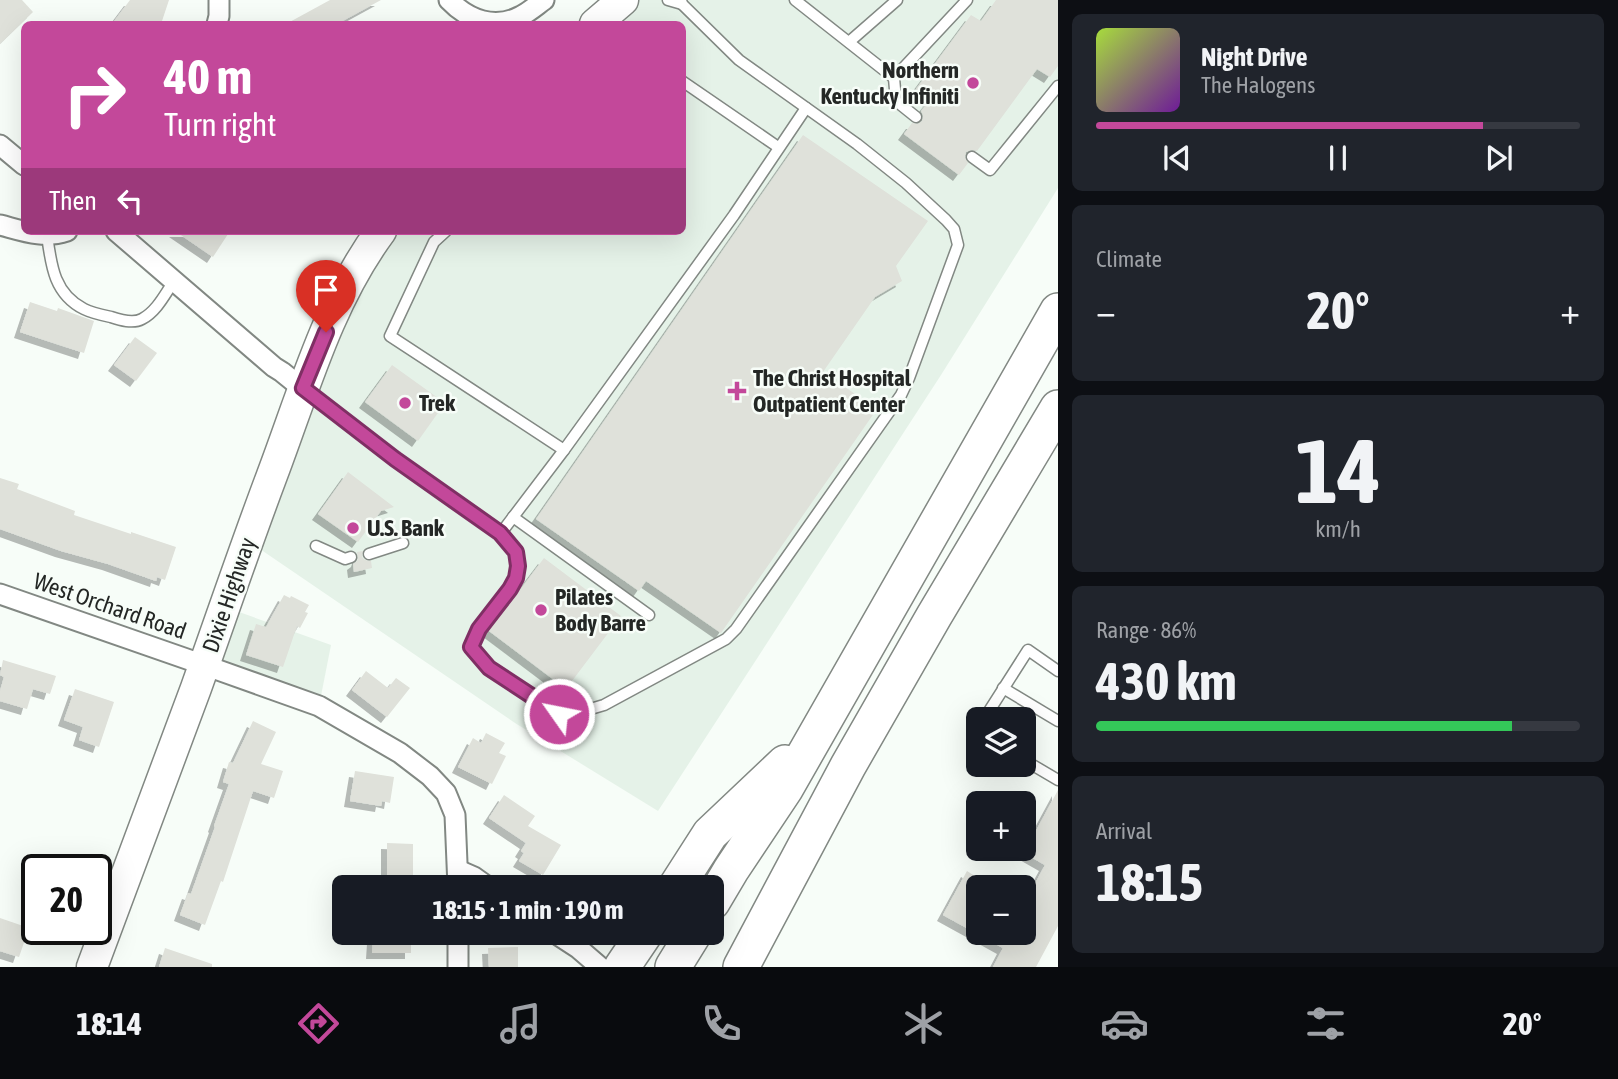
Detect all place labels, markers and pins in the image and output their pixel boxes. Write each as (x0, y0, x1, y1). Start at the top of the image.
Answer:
place label: Northern Kentucky Infiniti (821, 57, 959, 109)
marker: Northern Kentucky Infiniti (965, 75, 981, 91)
pin (296, 260, 356, 332)
place label: The Christ Hospital Outpatient Center (753, 365, 912, 417)
marker: The Christ Hospital Outpatient Center (727, 381, 747, 401)
place label: Trek (419, 390, 456, 416)
marker: Trek (397, 395, 413, 411)
place label: U.S. Bank (367, 515, 445, 541)
marker: U.S. Bank (345, 520, 361, 536)
place label: Pilates Body Barre (555, 584, 646, 636)
marker: Pilates Body Barre (533, 602, 549, 618)

